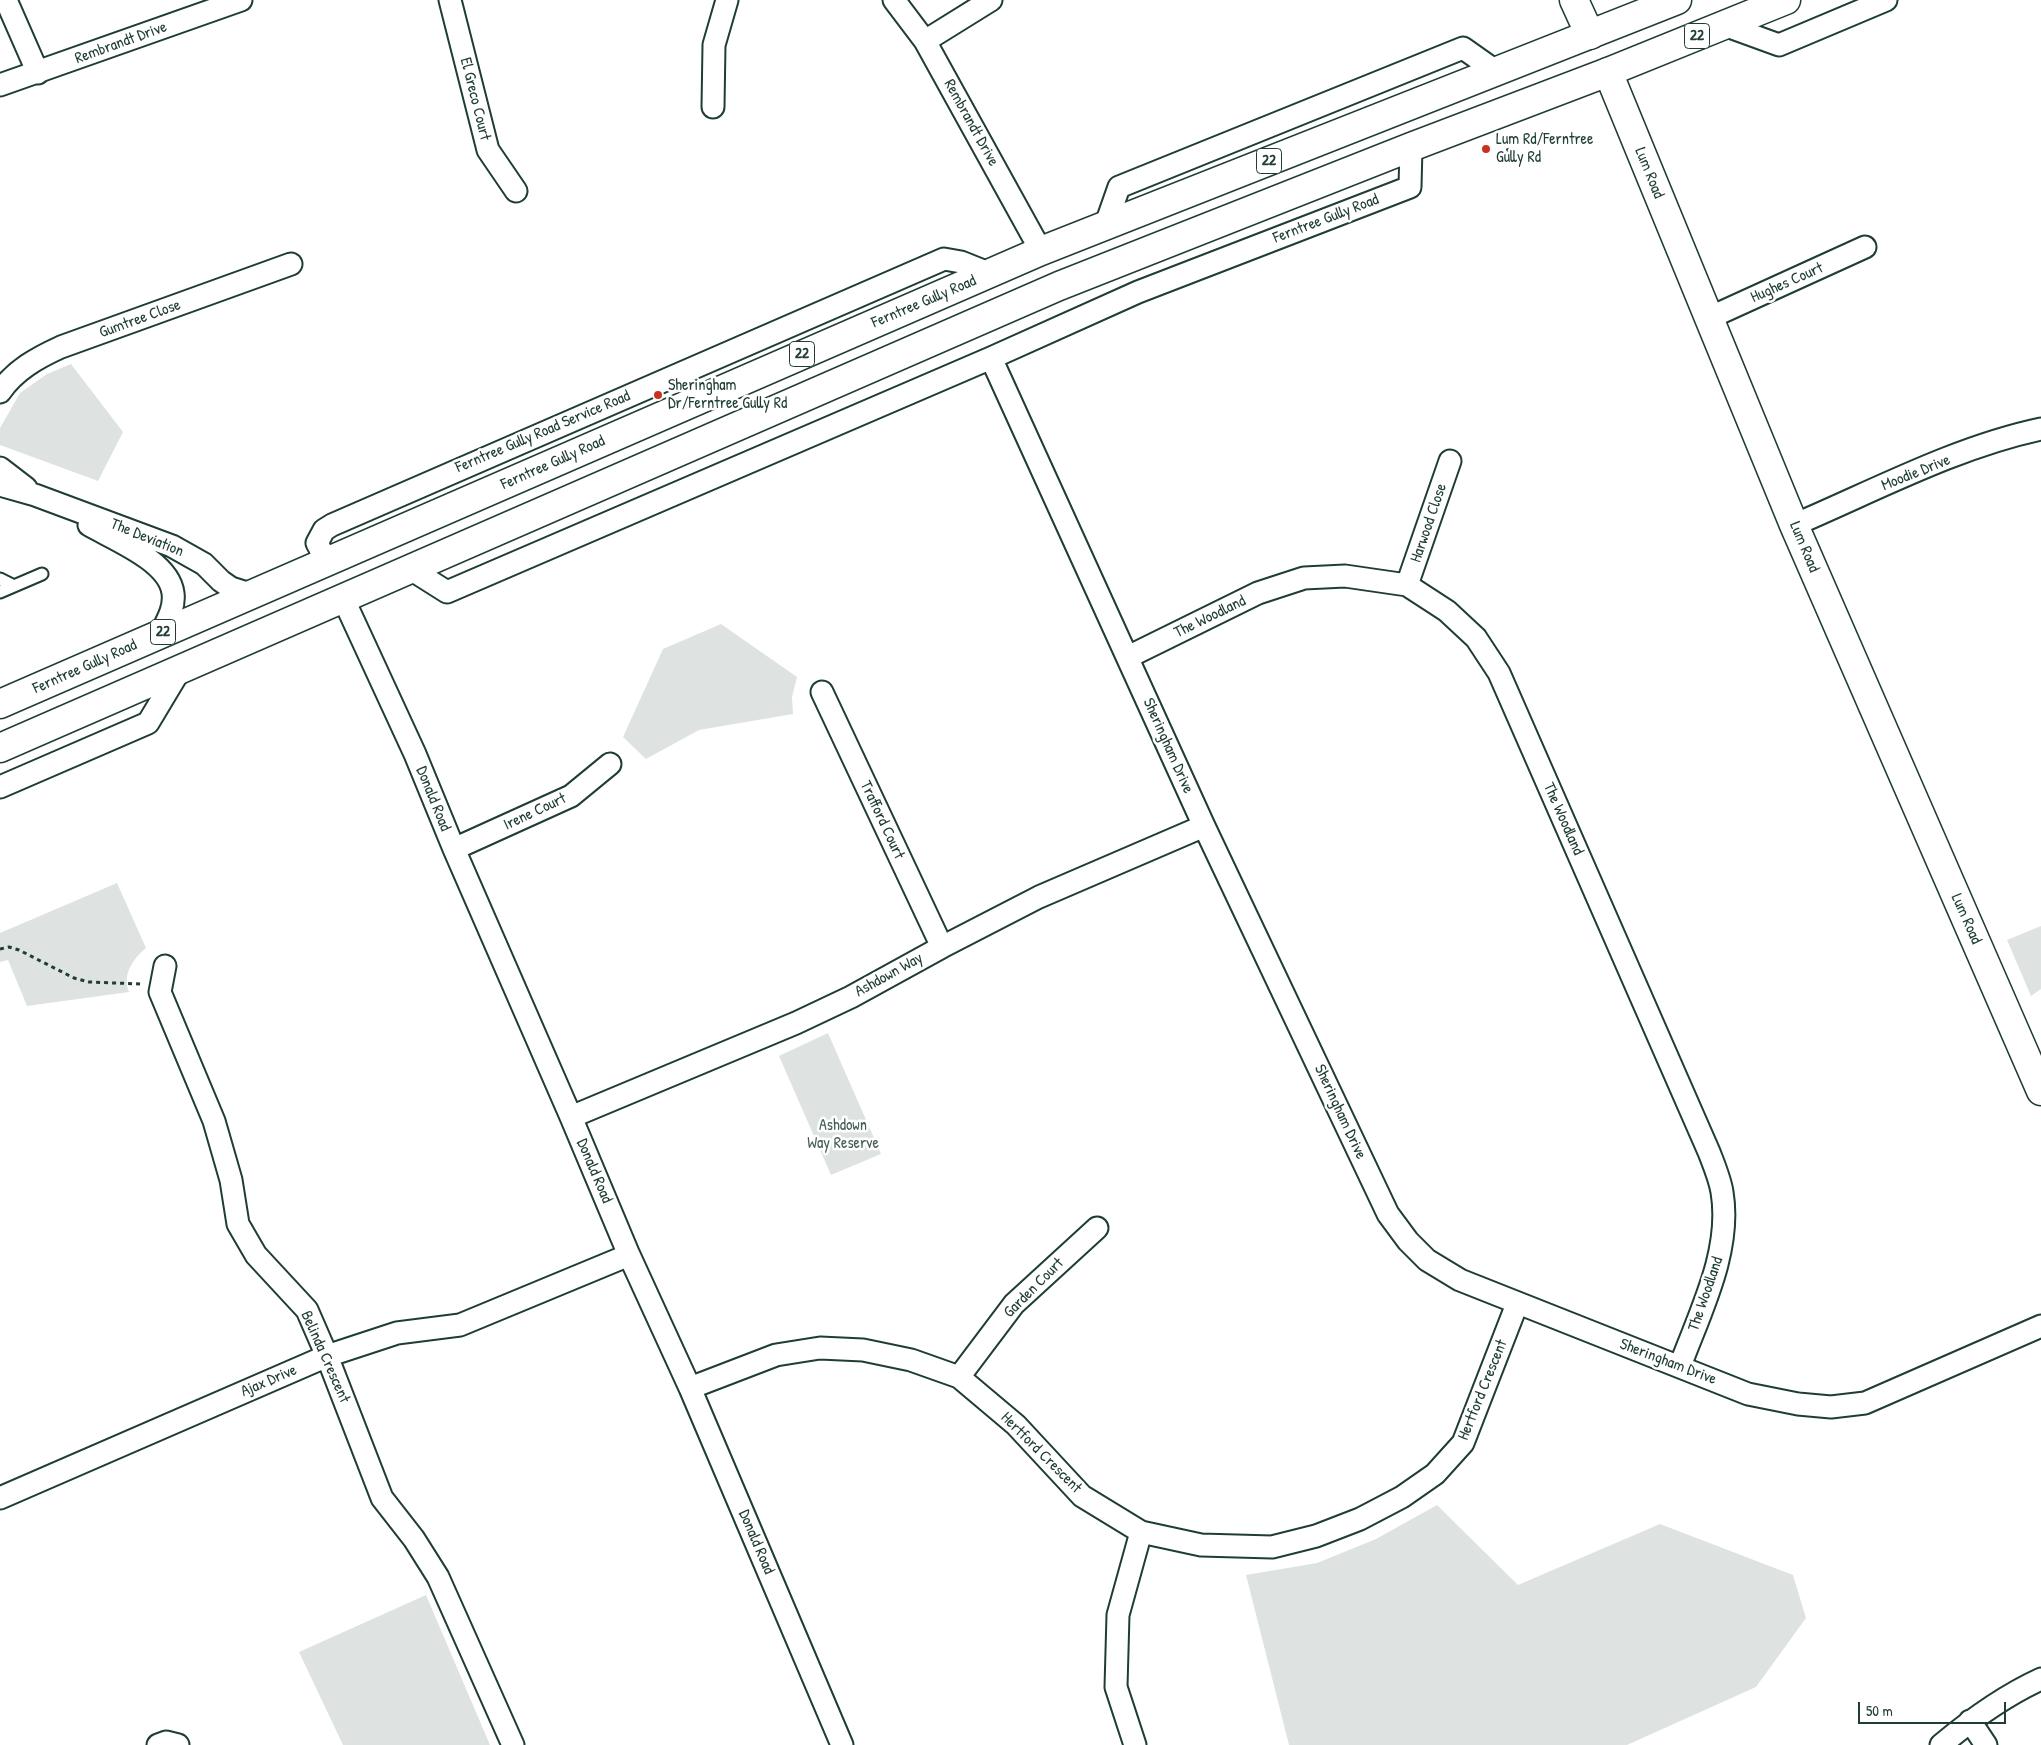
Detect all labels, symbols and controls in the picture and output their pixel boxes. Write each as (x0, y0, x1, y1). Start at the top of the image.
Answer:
street label: Rembrandt Drive (72, 18, 170, 68)
road number: 22 (1684, 24, 1710, 48)
street label: El Greco Court (455, 56, 495, 142)
street label: Rembrandt Drive (939, 76, 1003, 170)
place label: Lum Rd/Ferntree Gully Rd (1496, 130, 1593, 168)
marker: Lum Rd/Ferntree Gully Rd (1480, 143, 1492, 155)
street label: Lum Road (1630, 145, 1668, 201)
road number: 22 (1256, 148, 1282, 174)
street label: Ferntree Gully Road (1271, 190, 1381, 248)
street label: Hughes Court (1748, 259, 1826, 307)
street label: Ferntree Gully Road (869, 271, 979, 333)
street label: Gumtree Close (97, 295, 183, 343)
road number: 22 (790, 342, 814, 366)
place label: Sheringham Dr/Ferntree Gully Rd (668, 376, 787, 414)
street label: Ferntree Gully Road Service Road (453, 387, 633, 477)
marker: Sheringham Dr/Ferntree Gully Rd (652, 389, 664, 401)
street label: Ferntree Gully Road (498, 432, 608, 494)
street label: Moodie Drive (1879, 451, 1953, 495)
street label: Harwood Close (1407, 481, 1451, 565)
street label: The Deviation (108, 515, 186, 561)
street label: Lum Road (1785, 519, 1823, 575)
street label: The Woodland (1171, 591, 1249, 643)
road number: 22 (150, 620, 176, 644)
street label: Ferntree Gully Road (30, 636, 140, 698)
street label: Sheringham Drive (1138, 695, 1198, 797)
street label: Donald Road (411, 764, 455, 834)
street label: Trafford Court (856, 778, 908, 862)
street label: The Woodland (1539, 780, 1587, 858)
street label: Irene Court (501, 789, 569, 835)
street label: Lum Road (1946, 891, 1986, 947)
street label: Ashdown Way (852, 949, 926, 1001)
street label: Sheringham Drive (1310, 1062, 1370, 1162)
park label: Ashdown Way Reserve (807, 1116, 879, 1154)
street label: Donald Road (572, 1136, 616, 1206)
street label: Garden Court (1000, 1254, 1068, 1322)
street label: The Woodland (1684, 1254, 1728, 1334)
street label: Belinda Crescent (296, 1308, 354, 1406)
street label: Sheringham Drive (1617, 1335, 1719, 1389)
street label: Hertford Crescent (1454, 1337, 1512, 1443)
street label: Ajax Drive (238, 1361, 300, 1401)
street label: Hertford Crescent (997, 1409, 1085, 1497)
street label: Donald Road (734, 1507, 778, 1577)
scale bar (1861, 1692, 2008, 1724)
text: 50 m (1866, 1700, 1893, 1721)

